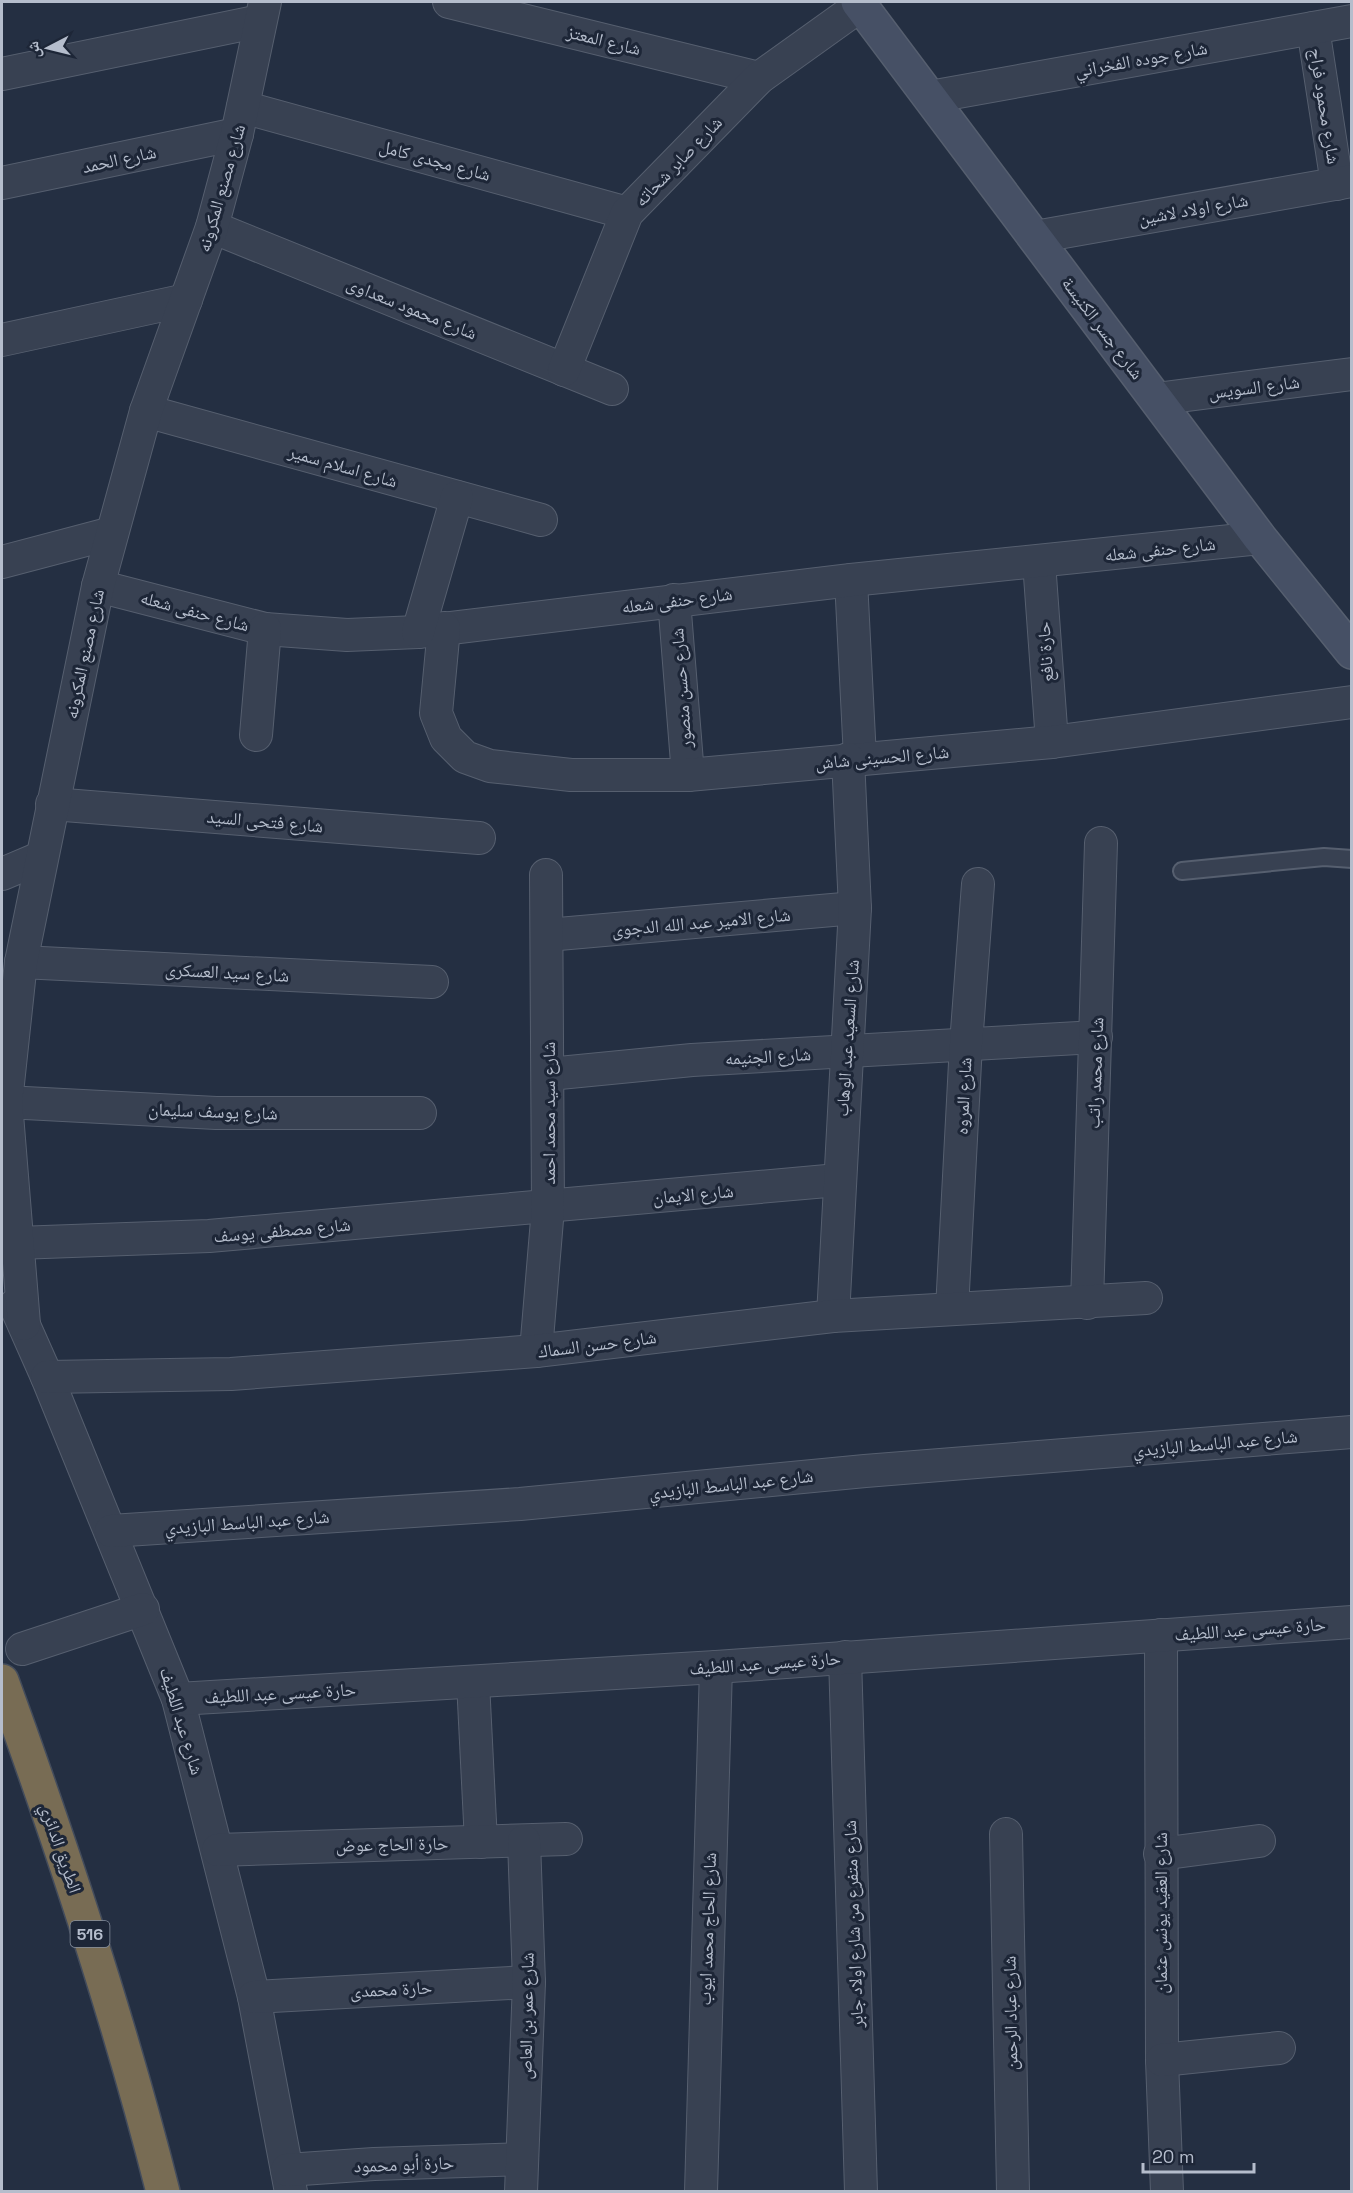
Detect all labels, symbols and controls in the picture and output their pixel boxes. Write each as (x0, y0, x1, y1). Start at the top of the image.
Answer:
north arrow (18, 18, 78, 78)
street label: شارع المعتز (564, 19, 643, 60)
street label: شارع جوده الفخراني (1073, 36, 1210, 85)
text: ش (22, 40, 45, 59)
street label: شارع محمود فراج (1303, 46, 1346, 166)
street label: شارع صابر شحاته (629, 111, 727, 211)
street label: شارع مصنع المكرونه (192, 121, 251, 255)
street label: شارع مجدى كامل (377, 134, 493, 186)
street label: شارع الحمد (80, 140, 158, 178)
street label: شارع اولاد لاشين (1136, 188, 1250, 230)
street label: شارع محمود سعداوى (343, 271, 481, 345)
street label: شارع جسر الكنيسة (1057, 272, 1149, 384)
street label: شارع السويس (1207, 370, 1301, 404)
street label: شارع اسلام سمير (285, 439, 400, 494)
street label: شارع حنفى شعله (1103, 532, 1217, 566)
street label: شارع حنفى شعله (620, 582, 734, 618)
street label: شارع حنفى شعله (138, 585, 252, 637)
street label: شارع مصنع المكرونه (59, 587, 110, 721)
street label: حارة نافع (1031, 621, 1060, 683)
street label: شارع حسن منصور (665, 627, 697, 750)
street label: شارع الحسينى شاش (814, 740, 950, 774)
street label: شارع فتحى السيد (206, 804, 324, 838)
street label: شارع الامير عبد الله الدجوى (611, 903, 791, 941)
street label: شارع سيد العسكرى (164, 957, 290, 987)
street label: شارع السعيد عبد الوهاب (830, 959, 864, 1117)
street label: شارع محمد راتب (1082, 1017, 1108, 1129)
street label: شارع سيد محمد احمد (537, 1042, 560, 1184)
street label: شارع الجنيمه (724, 1042, 812, 1070)
street label: شارع المروه (949, 1057, 977, 1135)
street label: شارع يوسف سليمان (148, 1097, 278, 1125)
street label: شارع الايمان (652, 1179, 734, 1209)
street label: شارع مصطفى يوسف (213, 1213, 351, 1247)
street label: شارع حسن السماك (536, 1325, 658, 1363)
street label: شارع عبد الباسط البازيدي (1132, 1424, 1299, 1465)
street label: شارع عبد الباسط البازيدي (648, 1464, 815, 1508)
street label: شارع عبد الباسط البازيدي (164, 1505, 331, 1543)
street label: حارة عيسى عبد اللطيف (1173, 1612, 1327, 1646)
street label: حارة عيسى عبد اللطيف (688, 1646, 842, 1680)
street label: شارع عبد اللطيف (155, 1664, 209, 1778)
street label: حارة عيسى عبد اللطيف (204, 1678, 356, 1708)
street label: الطريق الدائري (32, 1800, 87, 1897)
street label: شارع متفرع من شارع اولاد جابر (838, 1820, 868, 2029)
street label: حارة الحاج عوض (335, 1832, 449, 1857)
street label: شارع العقيد يونس عثمان (1149, 1832, 1172, 1994)
street label: شارع الحاج محمد ايوب (693, 1852, 722, 2006)
road number: 516 (70, 1921, 110, 1947)
street label: شارع عمر بن العاص (513, 1952, 539, 2080)
street label: شارع عباد الرحمن (998, 1956, 1022, 2070)
street label: حارة محمدى (349, 1975, 433, 2003)
scale bar (1143, 2136, 1254, 2174)
text: 20 m (1152, 2145, 1195, 2168)
street label: حارة أبو محمود (353, 2151, 455, 2177)

